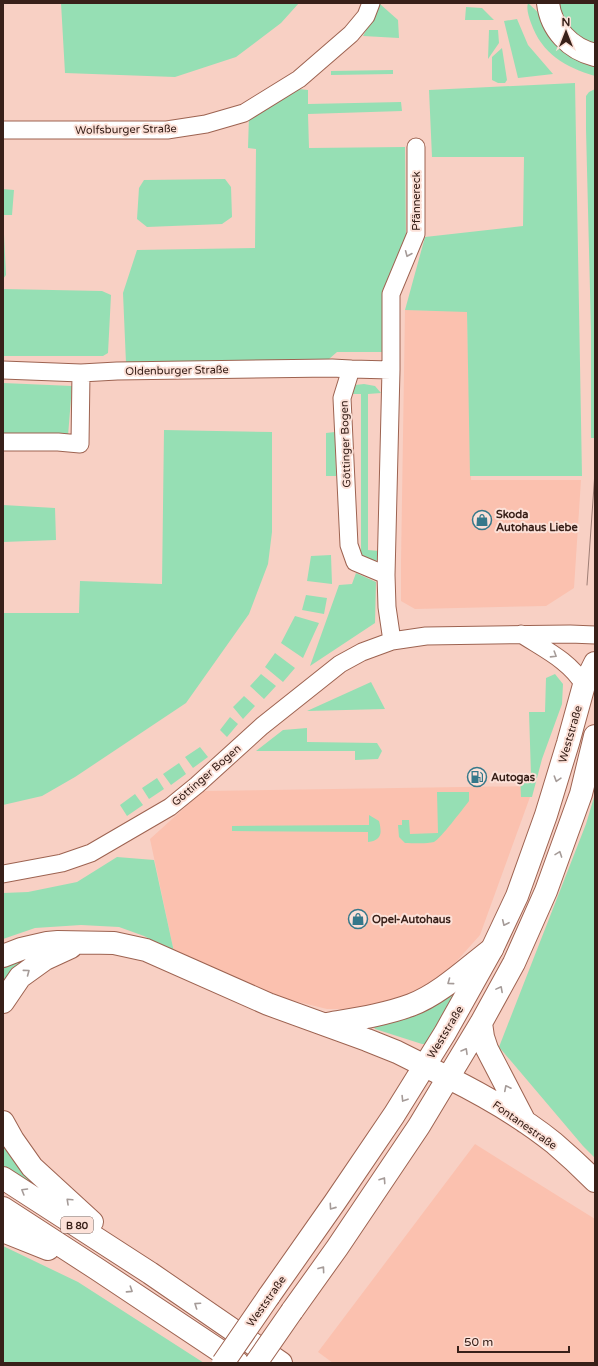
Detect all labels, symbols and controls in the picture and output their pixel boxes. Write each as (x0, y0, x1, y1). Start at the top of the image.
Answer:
north arrow (546, 12, 586, 52)
text: N (562, 16, 570, 29)
street label: Wolfsburger Straße (75, 122, 177, 137)
street label: Pfännereck (410, 171, 423, 231)
one-way arrow (404, 251, 412, 258)
street label: Oldenburger Straße (125, 363, 229, 378)
street label: Göttinger Bogen (337, 400, 354, 488)
place label: Skoda Autohaus Liebe (496, 508, 578, 534)
shop icon: Skoda Autohaus Liebe (471, 509, 493, 531)
one-way arrow (550, 650, 557, 657)
street label: Weststraße (556, 704, 585, 764)
street label: Göttinger Bogen (169, 742, 243, 809)
fuel station icon: Autogas (466, 766, 488, 788)
place label: Autogas (491, 771, 536, 785)
one-way arrow (553, 775, 562, 782)
one-way arrow (554, 851, 563, 858)
shop icon: Opel-Autohaus (347, 908, 369, 930)
place label: Opel-Autohaus (372, 913, 452, 927)
one-way arrow (502, 918, 510, 926)
one-way arrow (22, 970, 29, 977)
one-way arrow (447, 977, 454, 984)
one-way arrow (495, 986, 503, 993)
street label: Weststraße (425, 1004, 466, 1061)
one-way arrow (461, 1048, 468, 1055)
one-way arrow (504, 1085, 512, 1092)
one-way arrow (402, 1095, 409, 1102)
street label: Fontanestraße (490, 1098, 559, 1152)
one-way arrow (378, 1177, 386, 1184)
one-way arrow (21, 1188, 28, 1196)
one-way arrow (66, 1199, 73, 1206)
one-way arrow (330, 1202, 337, 1209)
road number: B 80 (61, 1217, 93, 1233)
one-way arrow (317, 1267, 324, 1274)
street label: Weststraße (244, 1273, 289, 1329)
one-way arrow (126, 1285, 133, 1293)
one-way arrow (194, 1302, 201, 1310)
scale bar (458, 1328, 569, 1354)
text: 50 m (464, 1335, 493, 1349)

